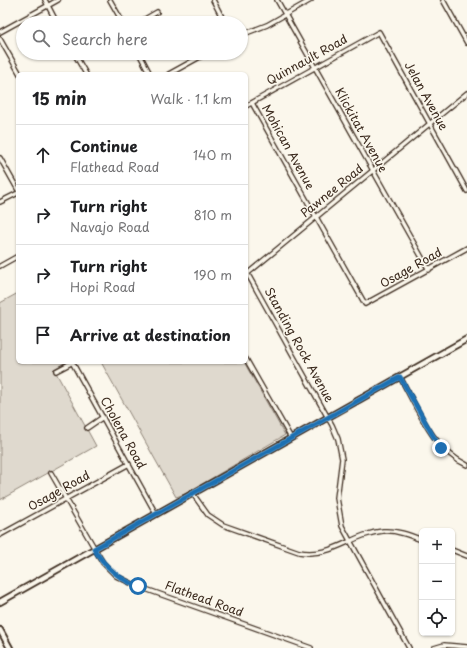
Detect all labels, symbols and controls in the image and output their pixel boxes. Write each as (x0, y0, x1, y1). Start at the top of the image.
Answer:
search box (16, 16, 248, 60)
icon: search (30, 27, 52, 49)
text: Search here (62, 27, 148, 50)
street label: Quinnault Road (263, 29, 350, 89)
street label: Jelan Avenue (400, 58, 453, 134)
street label: Klickitat Avenue (331, 84, 393, 175)
text: 15 min (32, 85, 87, 111)
text: Walk · 1.1 km (151, 89, 232, 108)
street label: Mohican Avenue (258, 101, 320, 192)
text: Continue (70, 134, 138, 157)
icon: ahead (32, 144, 54, 166)
text: 140 m (193, 145, 232, 164)
text: Flathead Road (70, 157, 159, 176)
street label: Pawnee Road (296, 159, 367, 221)
text: Turn right (70, 194, 147, 217)
icon: right (32, 204, 54, 226)
text: 810 m (194, 205, 232, 224)
text: Navajo Road (70, 217, 150, 236)
street label: Osage Road (376, 243, 445, 292)
text: Turn right (70, 254, 147, 277)
icon: right (32, 264, 54, 286)
text: 190 m (193, 265, 232, 284)
text: Hopi Road (70, 277, 135, 296)
street label: Standing Rock Avenue (261, 284, 339, 406)
text: Arrive at destination (70, 323, 231, 346)
icon: arrive (32, 324, 54, 346)
street label: Cholena Road (97, 393, 151, 472)
route end (432, 439, 450, 457)
street label: Osage Road (24, 466, 93, 515)
map controls (419, 528, 455, 636)
button: + (419, 528, 455, 564)
button: − (419, 564, 455, 600)
street label: Flathead Road (163, 576, 246, 621)
route start (129, 577, 147, 595)
button: locate (419, 600, 455, 636)

